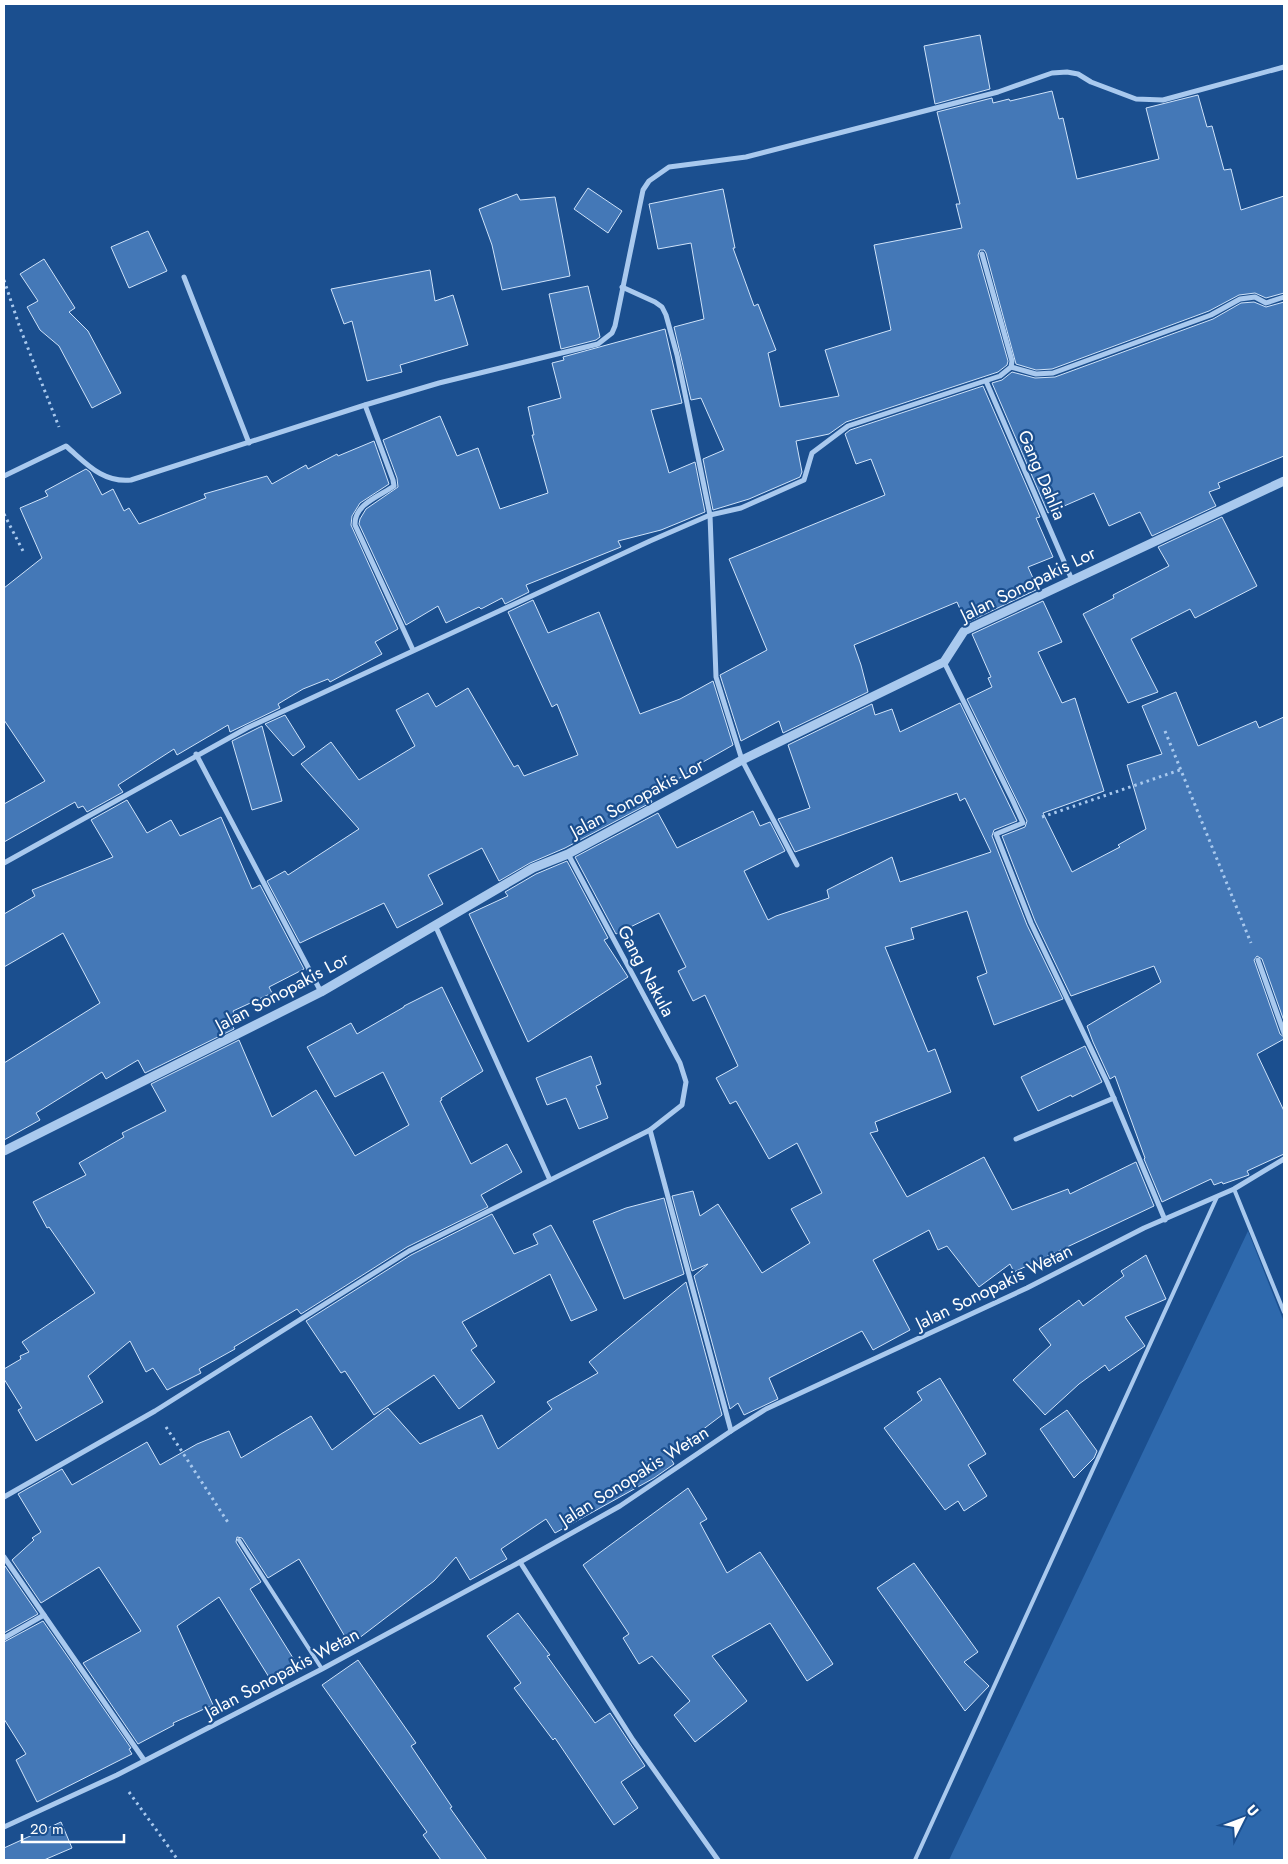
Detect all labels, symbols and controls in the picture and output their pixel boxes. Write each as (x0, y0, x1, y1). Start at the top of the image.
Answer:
street label: Gang Dahlia (1011, 426, 1073, 524)
street label: Jalan Sonopakis Lor (954, 540, 1101, 629)
street label: Jalan Sonopakis Lor (564, 751, 709, 845)
street label: Gang Nakula (611, 921, 681, 1021)
street label: Jalan Sonopakis Lor (209, 945, 354, 1039)
street label: Jalan Sonopakis Wetan (909, 1238, 1077, 1337)
street label: Jalan Sonopakis Wetan (553, 1419, 714, 1534)
street label: Jalan Sonopakis Wetan (198, 1621, 364, 1726)
north arrow (1218, 1794, 1268, 1844)
text: U (1242, 1800, 1263, 1821)
scale bar (22, 1812, 125, 1844)
text: 20 m (30, 1818, 64, 1840)

